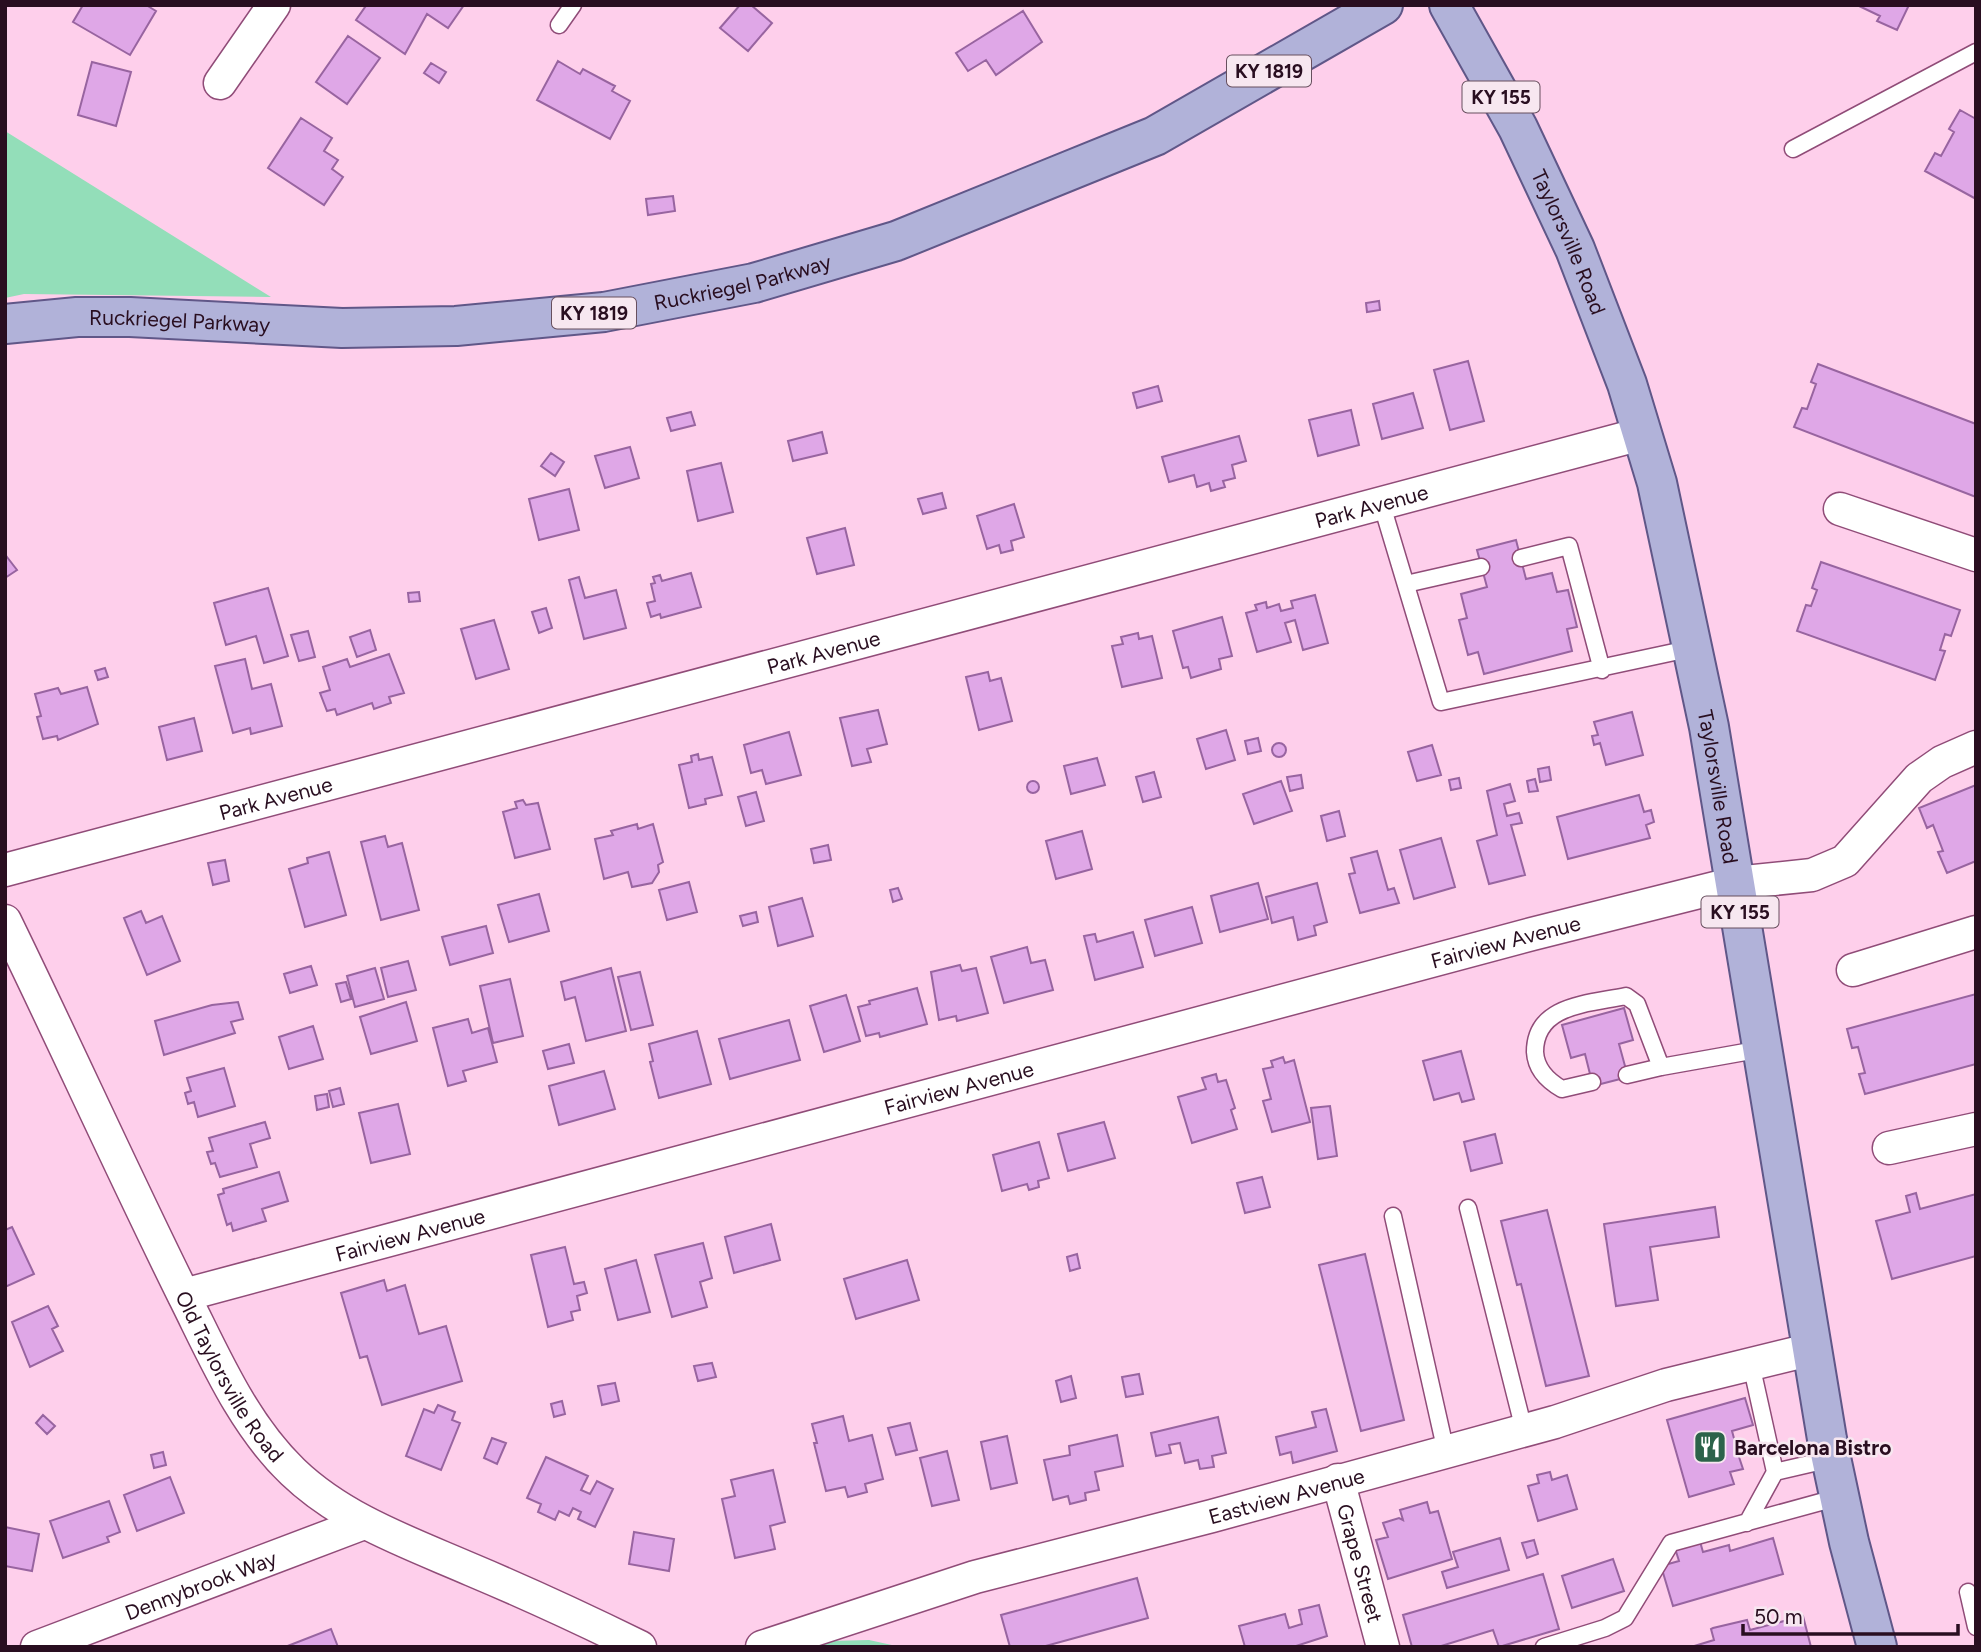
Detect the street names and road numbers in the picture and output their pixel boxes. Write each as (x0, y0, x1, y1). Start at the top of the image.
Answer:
road number: KY 1819 (1227, 55, 1311, 86)
road number: KY 155 (1462, 82, 1540, 113)
street label: Taylorsville Road (1527, 165, 1611, 318)
street label: Ruckriegel Parkway (652, 248, 834, 315)
road number: KY 1819 (552, 298, 636, 328)
street label: Ruckriegel Parkway (89, 304, 271, 337)
street label: Park Avenue (1312, 479, 1431, 533)
street label: Park Avenue (764, 625, 883, 679)
street label: Taylorsville Road (1693, 708, 1744, 866)
street label: Park Avenue (216, 771, 335, 825)
road number: KY 155 (1702, 896, 1778, 928)
street label: Fairview Avenue (1428, 910, 1583, 973)
street label: Fairview Avenue (881, 1056, 1036, 1119)
street label: Fairview Avenue (333, 1203, 487, 1266)
street label: Old Taylorsville Road (171, 1286, 289, 1467)
street label: Eastview Avenue (1206, 1462, 1367, 1529)
street label: Grape Street (1332, 1501, 1388, 1625)
street label: Dennybrook Way (121, 1545, 280, 1625)

